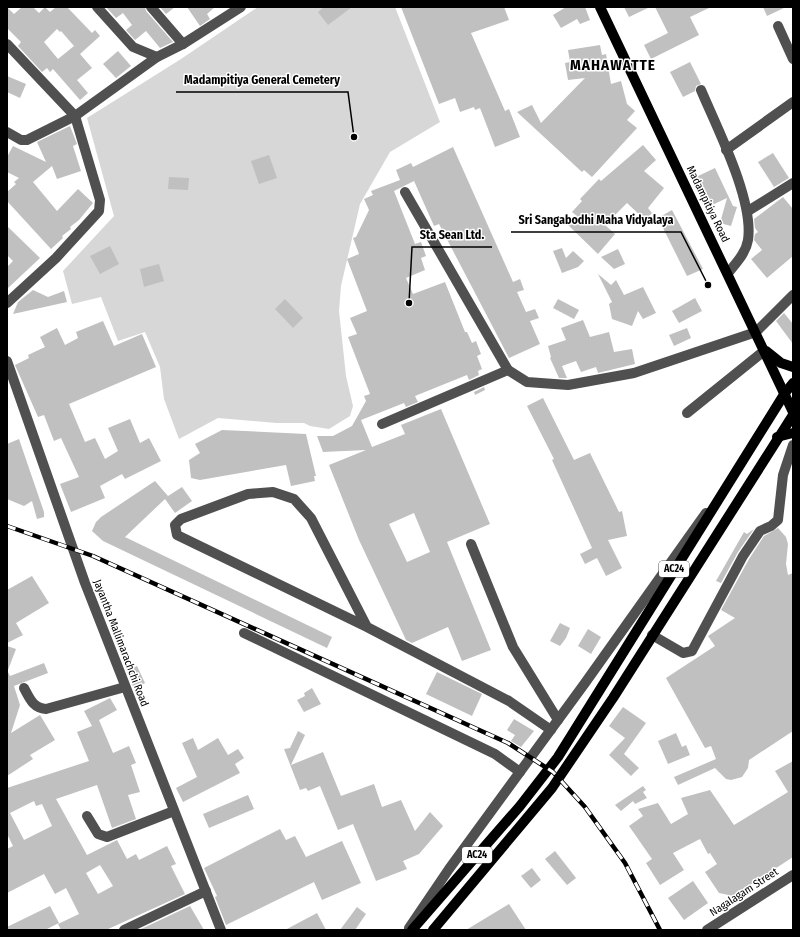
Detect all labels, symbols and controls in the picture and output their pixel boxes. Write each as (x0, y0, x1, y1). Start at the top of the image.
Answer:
district label: MAHAWATTE (570, 56, 656, 74)
callout: Madampitiya General Cemetery (176, 68, 348, 92)
text: Madampitiya General Cemetery (184, 73, 340, 87)
street label: Madampitiya Road (684, 164, 732, 244)
callout: Sri Sangabodhi Maha Vidyalaya (511, 208, 681, 232)
text: Sri Sangabodhi Maha Vidyalaya (519, 213, 673, 227)
callout: Sta Sean Ltd. (412, 223, 492, 247)
text: Sta Sean Ltd. (420, 228, 484, 242)
road number: AC24 (659, 561, 689, 577)
street label: Jayantha Mallimarachchi Road (91, 578, 151, 708)
road number: AC24 (462, 847, 492, 863)
street label: Nagalagam Street (707, 865, 781, 919)

